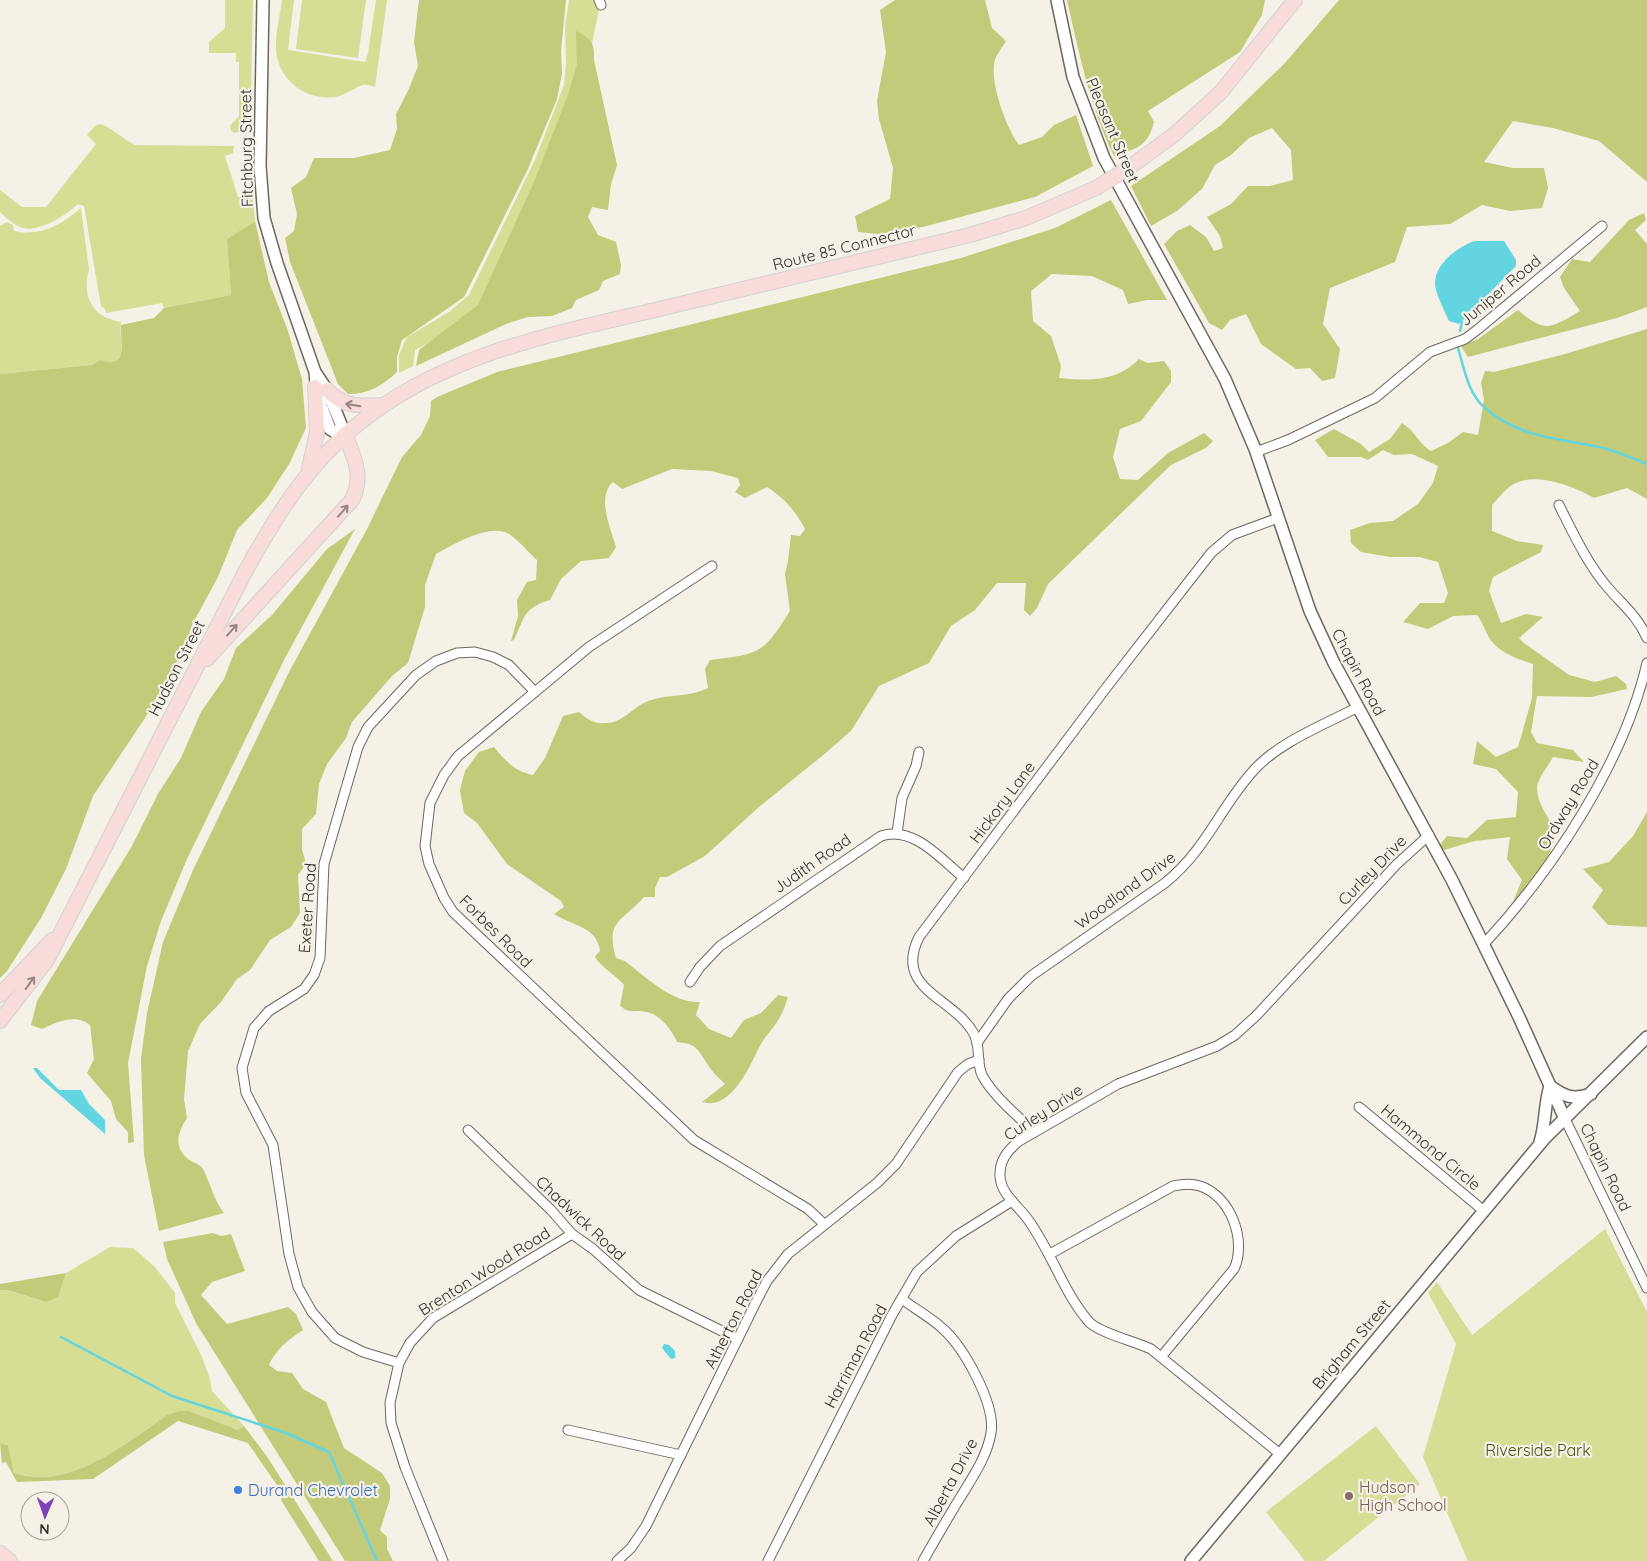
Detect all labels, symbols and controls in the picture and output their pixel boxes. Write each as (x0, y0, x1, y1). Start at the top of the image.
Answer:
street label: Pleasant Street (1082, 75, 1144, 185)
street label: Fitchburg Street (235, 89, 257, 207)
street label: Route 85 Connector (770, 220, 918, 274)
street label: Juniper Road (1455, 250, 1545, 330)
one-way arrow (345, 399, 361, 409)
one-way arrow (337, 505, 348, 518)
street label: Hudson Street (143, 617, 209, 719)
one-way arrow (226, 624, 238, 637)
street label: Chapin Road (1328, 625, 1390, 719)
street label: Ordway Road (1533, 755, 1603, 853)
street label: Hickory Lane (965, 757, 1039, 847)
street label: Judith Road (769, 829, 855, 897)
street label: Curley Drive (1333, 831, 1411, 909)
street label: Woodland Drive (1071, 847, 1179, 933)
street label: Exeter Road (294, 862, 320, 954)
street label: Forbes Road (455, 890, 537, 972)
one-way arrow (25, 976, 35, 990)
street label: Curley Drive (1000, 1079, 1086, 1145)
street label: Hammond Circle (1377, 1100, 1485, 1194)
street label: Chapin Road (1576, 1120, 1636, 1214)
street label: Chadwick Road (532, 1171, 630, 1265)
street label: Brenton Wood Road (414, 1222, 554, 1320)
street label: Atherton Road (700, 1266, 766, 1372)
street label: Brigham Street (1308, 1295, 1394, 1393)
street label: Harriman Road (819, 1301, 891, 1411)
street label: Alberta Drive (918, 1435, 982, 1529)
park label: Riverside Park (1485, 1440, 1591, 1460)
place label: Hudson High School (1359, 1477, 1447, 1515)
place label: Durand Chevrolet (248, 1480, 378, 1500)
marker: Durand Chevrolet (232, 1484, 244, 1496)
marker: Hudson High School (1343, 1490, 1355, 1502)
north arrow (20, 1491, 70, 1541)
text: N (39, 1520, 50, 1538)

